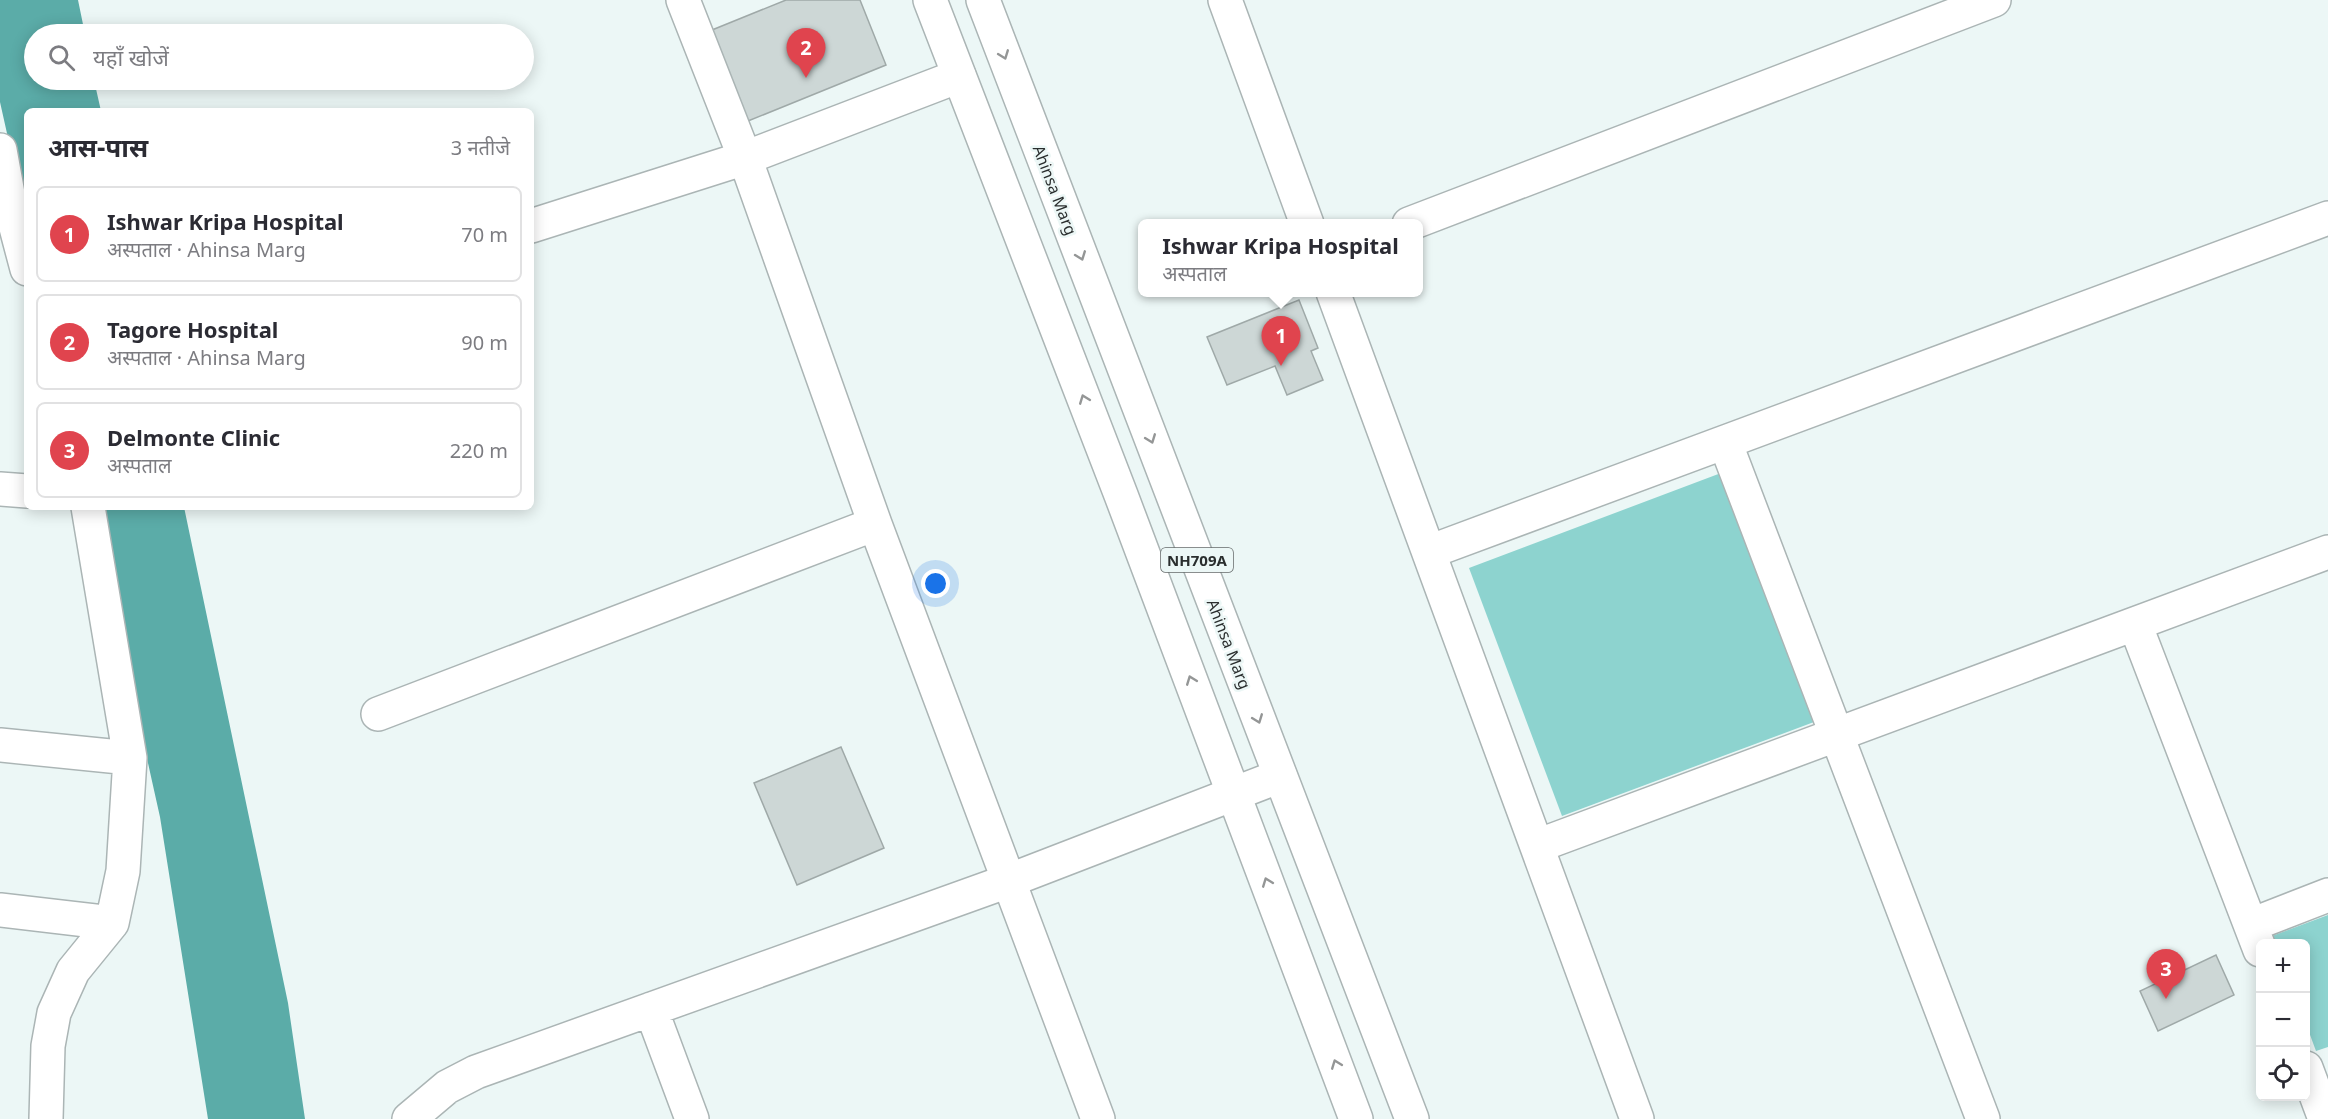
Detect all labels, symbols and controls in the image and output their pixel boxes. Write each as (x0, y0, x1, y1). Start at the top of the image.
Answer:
search box (24, 24, 534, 90)
pin: 2 (786, 28, 826, 78)
icon: search (45, 41, 78, 74)
text: यहाँ खोजें (93, 42, 169, 72)
one-way arrow (997, 48, 1009, 59)
text: आस-पास (48, 129, 148, 165)
text: 3 नतीजे (451, 134, 510, 161)
street label: Ahinsa Marg (1028, 142, 1082, 238)
text: Ishwar Kripa Hospital (107, 206, 344, 236)
popup (1138, 219, 1423, 297)
text: 1 (64, 221, 75, 248)
text: 70 m (461, 221, 508, 248)
text: Ishwar Kripa Hospital (1162, 230, 1399, 260)
text: अस्पताल · Ahinsa Marg (107, 236, 306, 263)
one-way arrow (1074, 250, 1086, 261)
text: अस्पताल (1162, 260, 1227, 287)
text: Tagore Hospital (107, 314, 278, 344)
pin: 1 (1262, 316, 1300, 366)
text: 2 (64, 329, 75, 356)
text: 90 m (461, 329, 508, 356)
text: अस्पताल · Ahinsa Marg (107, 344, 306, 371)
one-way arrow (1079, 394, 1091, 405)
text: Delmonte Clinic (107, 422, 280, 452)
one-way arrow (1143, 433, 1156, 443)
text: 3 (64, 437, 75, 464)
text: 220 m (450, 437, 508, 464)
text: अस्पताल (107, 452, 172, 479)
road number: NH709A (1161, 548, 1233, 572)
your location (921, 569, 950, 598)
street label: Ahinsa Marg (1202, 596, 1256, 692)
one-way arrow (1185, 675, 1198, 685)
one-way arrow (1251, 712, 1263, 723)
one-way arrow (1262, 877, 1274, 888)
map controls (2256, 939, 2310, 1101)
button: + (2256, 939, 2310, 993)
pin: 3 (2146, 950, 2186, 999)
button: − (2256, 993, 2310, 1047)
button: locate (2256, 1047, 2310, 1101)
one-way arrow (1330, 1059, 1343, 1070)

